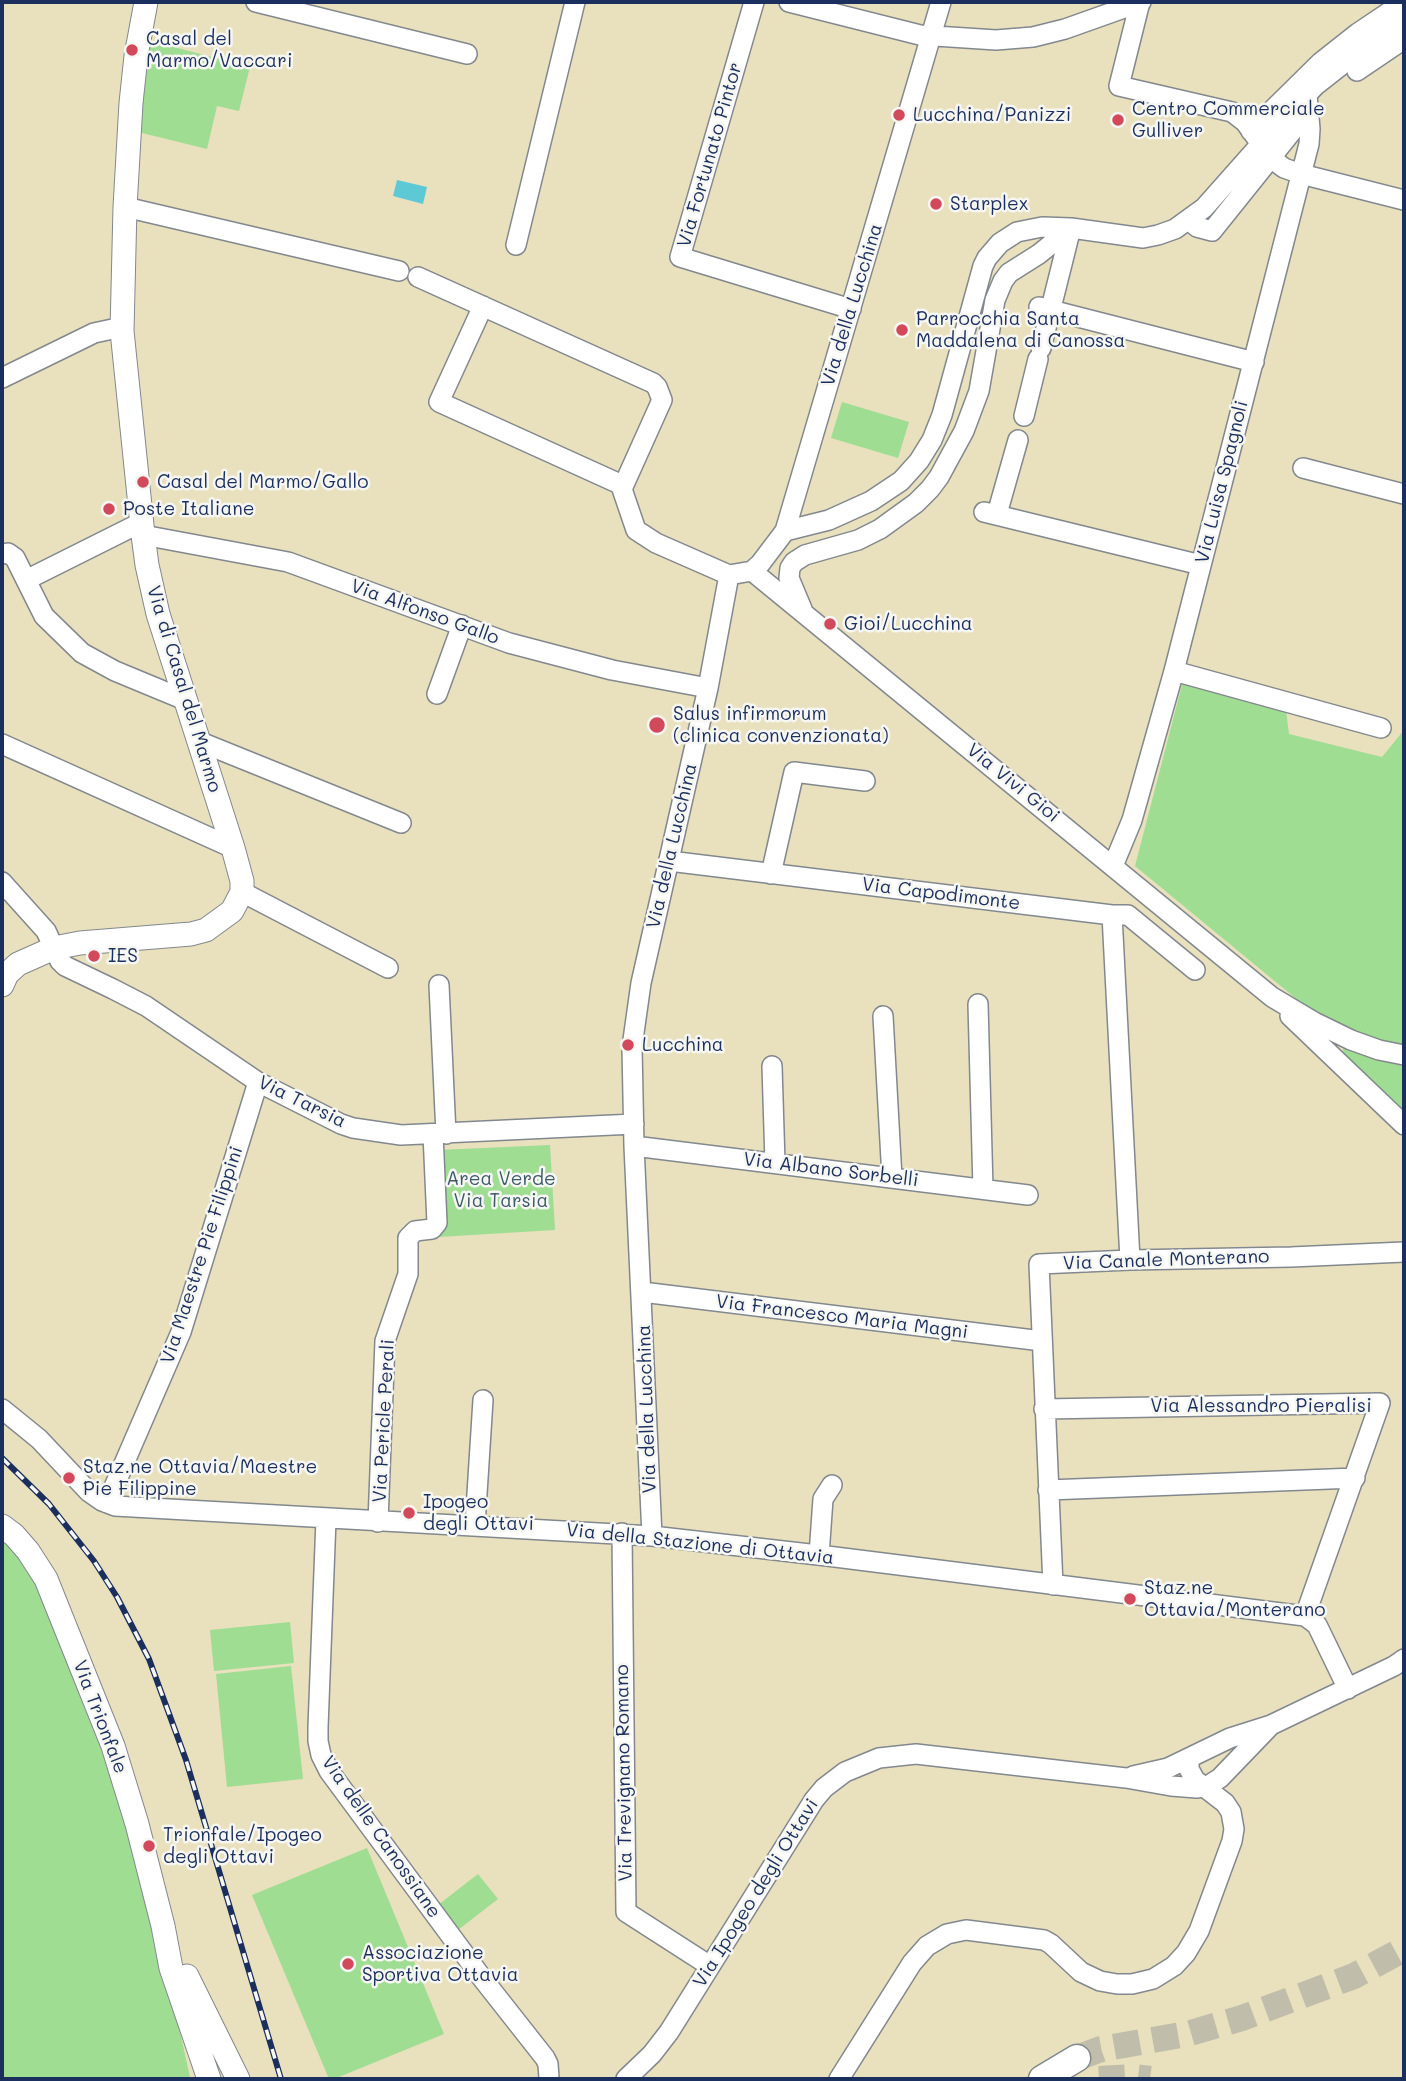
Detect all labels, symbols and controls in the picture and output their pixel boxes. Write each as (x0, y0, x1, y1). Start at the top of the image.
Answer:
place label: Casal del Marmo/Vaccari (146, 28, 292, 72)
marker: Casal del Marmo/Vaccari (124, 42, 140, 58)
street label: Via Fortunato Pintor (673, 60, 747, 250)
place label: Centro Commerciale Gulliver (1132, 98, 1325, 142)
place label: Lucchina/Panizzi (913, 104, 1071, 126)
marker: Lucchina/Panizzi (891, 107, 907, 123)
marker: Centro Commerciale Gulliver (1110, 112, 1126, 128)
place label: Starplex (950, 193, 1028, 215)
marker: Starplex (928, 196, 944, 212)
street label: Via della Lucchina (816, 221, 888, 389)
place label: Parrocchia Santa Maddalena di Canossa (916, 308, 1125, 352)
marker: Parrocchia Santa Maddalena di Canossa (894, 322, 910, 338)
street label: Via Luisa Spagnoli (1191, 398, 1253, 566)
place label: Casal del Marmo/Gallo (157, 471, 369, 493)
marker: Casal del Marmo/Gallo (135, 474, 151, 490)
place label: Poste Italiane (123, 498, 255, 520)
marker: Poste Italiane (101, 501, 117, 517)
street label: Via Alfonso Gallo (348, 575, 502, 649)
street label: Via di Casal del Marmo (142, 583, 226, 795)
place label: Gioi/Lucchina (844, 613, 973, 635)
marker: Gioi/Lucchina (822, 616, 838, 632)
place label: Salus infirmorum (clinica convenzionata) (673, 703, 889, 747)
marker: Salus infirmorum (clinica convenzionata) (647, 715, 667, 735)
street label: Via Vivi Gioi (962, 739, 1064, 827)
street label: Via della Lucchina (642, 761, 702, 931)
street label: Via Capodimonte (861, 873, 1021, 915)
place label: IES (108, 945, 138, 967)
marker: IES (86, 948, 102, 964)
place label: Lucchina (642, 1034, 724, 1056)
marker: Lucchina (620, 1037, 636, 1053)
street label: Via Tarsia (254, 1071, 350, 1133)
street label: Via Maestre Pie Filippini (156, 1143, 248, 1367)
street label: Via Albano Sorbelli (742, 1148, 920, 1192)
park label: Area Verde Via Tarsia (446, 1168, 556, 1212)
street label: Via Canale Monterano (1062, 1245, 1270, 1275)
street label: Via Francesco Maria Magni (715, 1290, 969, 1344)
street label: Via della Lucchina (633, 1324, 661, 1494)
street label: Via Pericle Perali (368, 1339, 400, 1503)
street label: Via Alessandro Pieralisi (1150, 1395, 1372, 1417)
place label: Staz.ne Ottavia/Maestre Pie Filippine (83, 1456, 317, 1500)
marker: Staz.ne Ottavia/Maestre Pie Filippine (61, 1470, 77, 1486)
place label: Ipogeo degli Ottavi (423, 1491, 534, 1535)
marker: Ipogeo degli Ottavi (401, 1505, 417, 1521)
street label: Via della Stazione di Ottavia (565, 1519, 835, 1569)
place label: Staz.ne Ottavia/Monterano (1144, 1577, 1326, 1621)
marker: Staz.ne Ottavia/Monterano (1122, 1591, 1138, 1607)
street label: Via Trionfale (68, 1657, 132, 1777)
street label: Via Trevignano Romano (611, 1664, 637, 1882)
street label: Via delle Canossiane (316, 1752, 446, 1922)
street label: Via Ipogeo degli Ottavi (688, 1794, 824, 1992)
place label: Trionfale/Ipogeo degli Ottavi (163, 1824, 322, 1868)
marker: Trionfale/Ipogeo degli Ottavi (141, 1838, 157, 1854)
place label: Associazione Sportiva Ottavia (362, 1942, 519, 1986)
marker: Associazione Sportiva Ottavia (340, 1956, 356, 1972)

